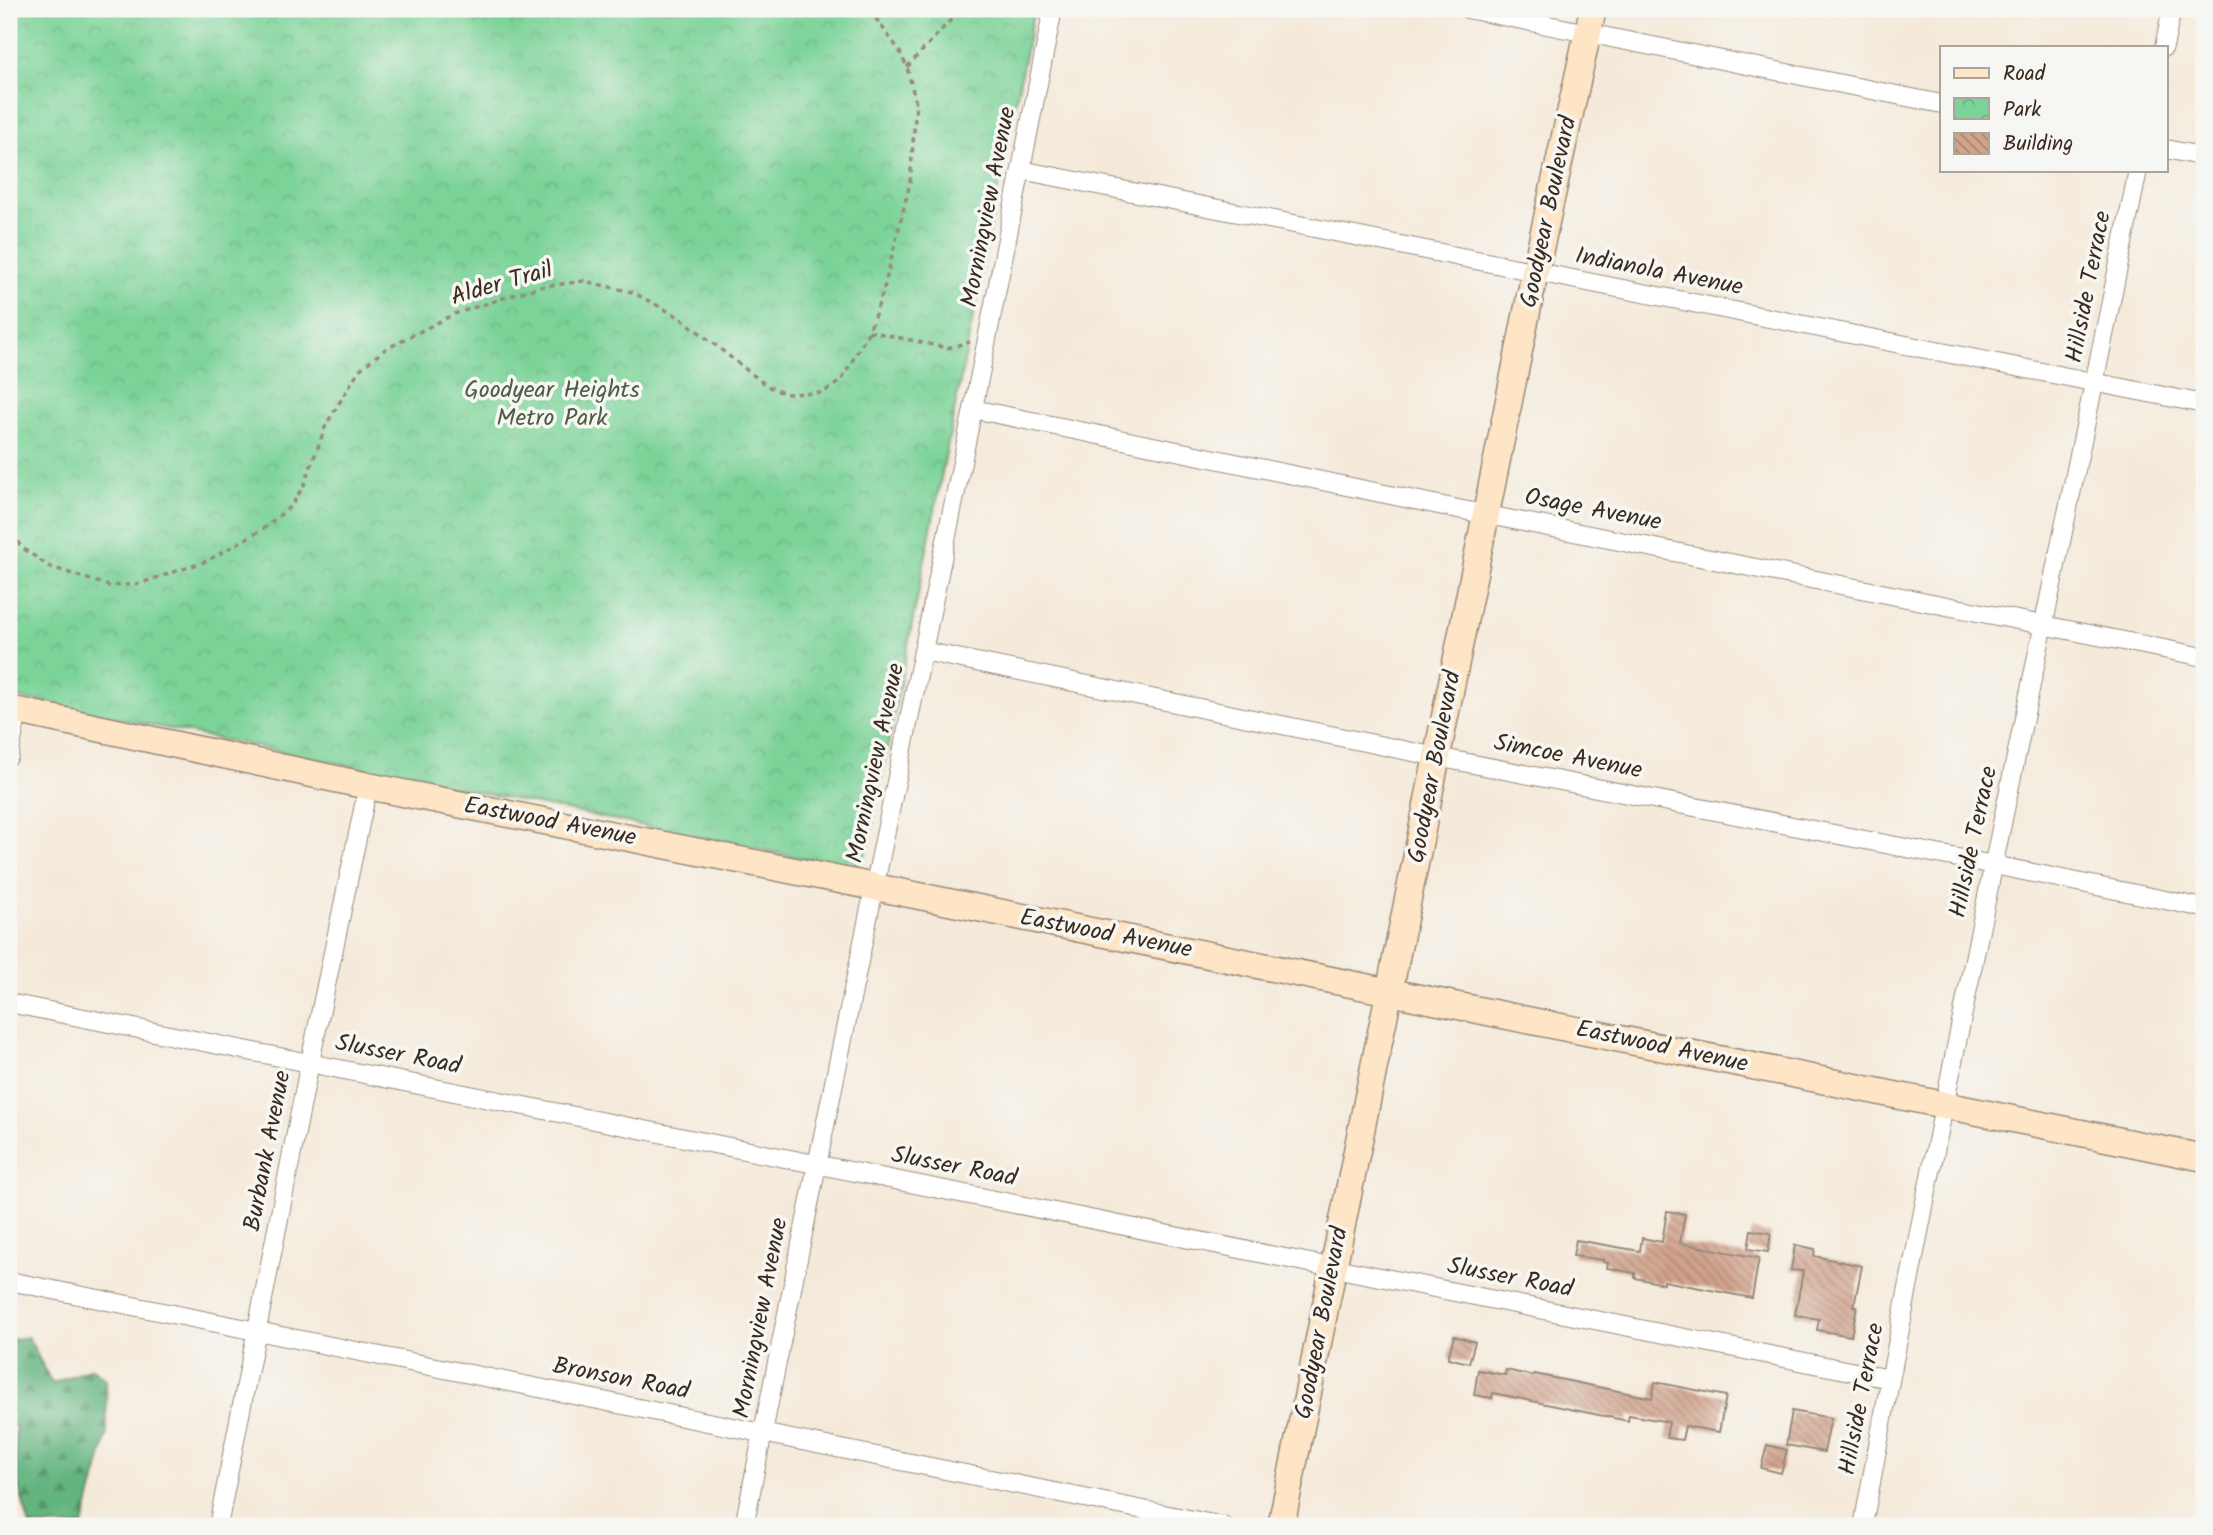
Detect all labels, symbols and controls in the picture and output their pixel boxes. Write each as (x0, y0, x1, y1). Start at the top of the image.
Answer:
legend (1940, 46, 2168, 172)
text: Road (2003, 58, 2046, 91)
text: Park (2003, 94, 2041, 127)
street label: Morningview Avenue (950, 103, 1028, 311)
street label: Goodyear Boulevard (1510, 112, 1589, 311)
text: Building (2003, 128, 2073, 161)
street label: Hillside Terrace (2055, 207, 2123, 366)
street label: Indianola Avenue (1572, 237, 1746, 307)
street label: Alder Trail (446, 251, 558, 317)
park label: Goodyear Heights Metro Park (464, 371, 640, 438)
street label: Osage Avenue (1521, 478, 1665, 542)
street label: Morningview Avenue (836, 659, 916, 867)
street label: Goodyear Boulevard (1397, 667, 1473, 866)
street label: Simcoe Avenue (1491, 724, 1646, 791)
street label: Hillside Terrace (1939, 762, 2009, 921)
street label: Eastwood Avenue (460, 786, 640, 858)
street label: Eastwood Avenue (1016, 898, 1196, 970)
street label: Eastwood Avenue (1572, 1010, 1752, 1084)
street label: Slusser Road (332, 1024, 465, 1086)
street label: Burbank Avenue (233, 1067, 303, 1235)
street label: Slusser Road (888, 1136, 1021, 1198)
street label: Morningview Avenue (722, 1214, 800, 1422)
street label: Goodyear Boulevard (1284, 1223, 1360, 1422)
street label: Slusser Road (1444, 1247, 1577, 1309)
street label: Hillside Terrace (1828, 1319, 1896, 1478)
street label: Bronson Road (549, 1347, 694, 1412)

